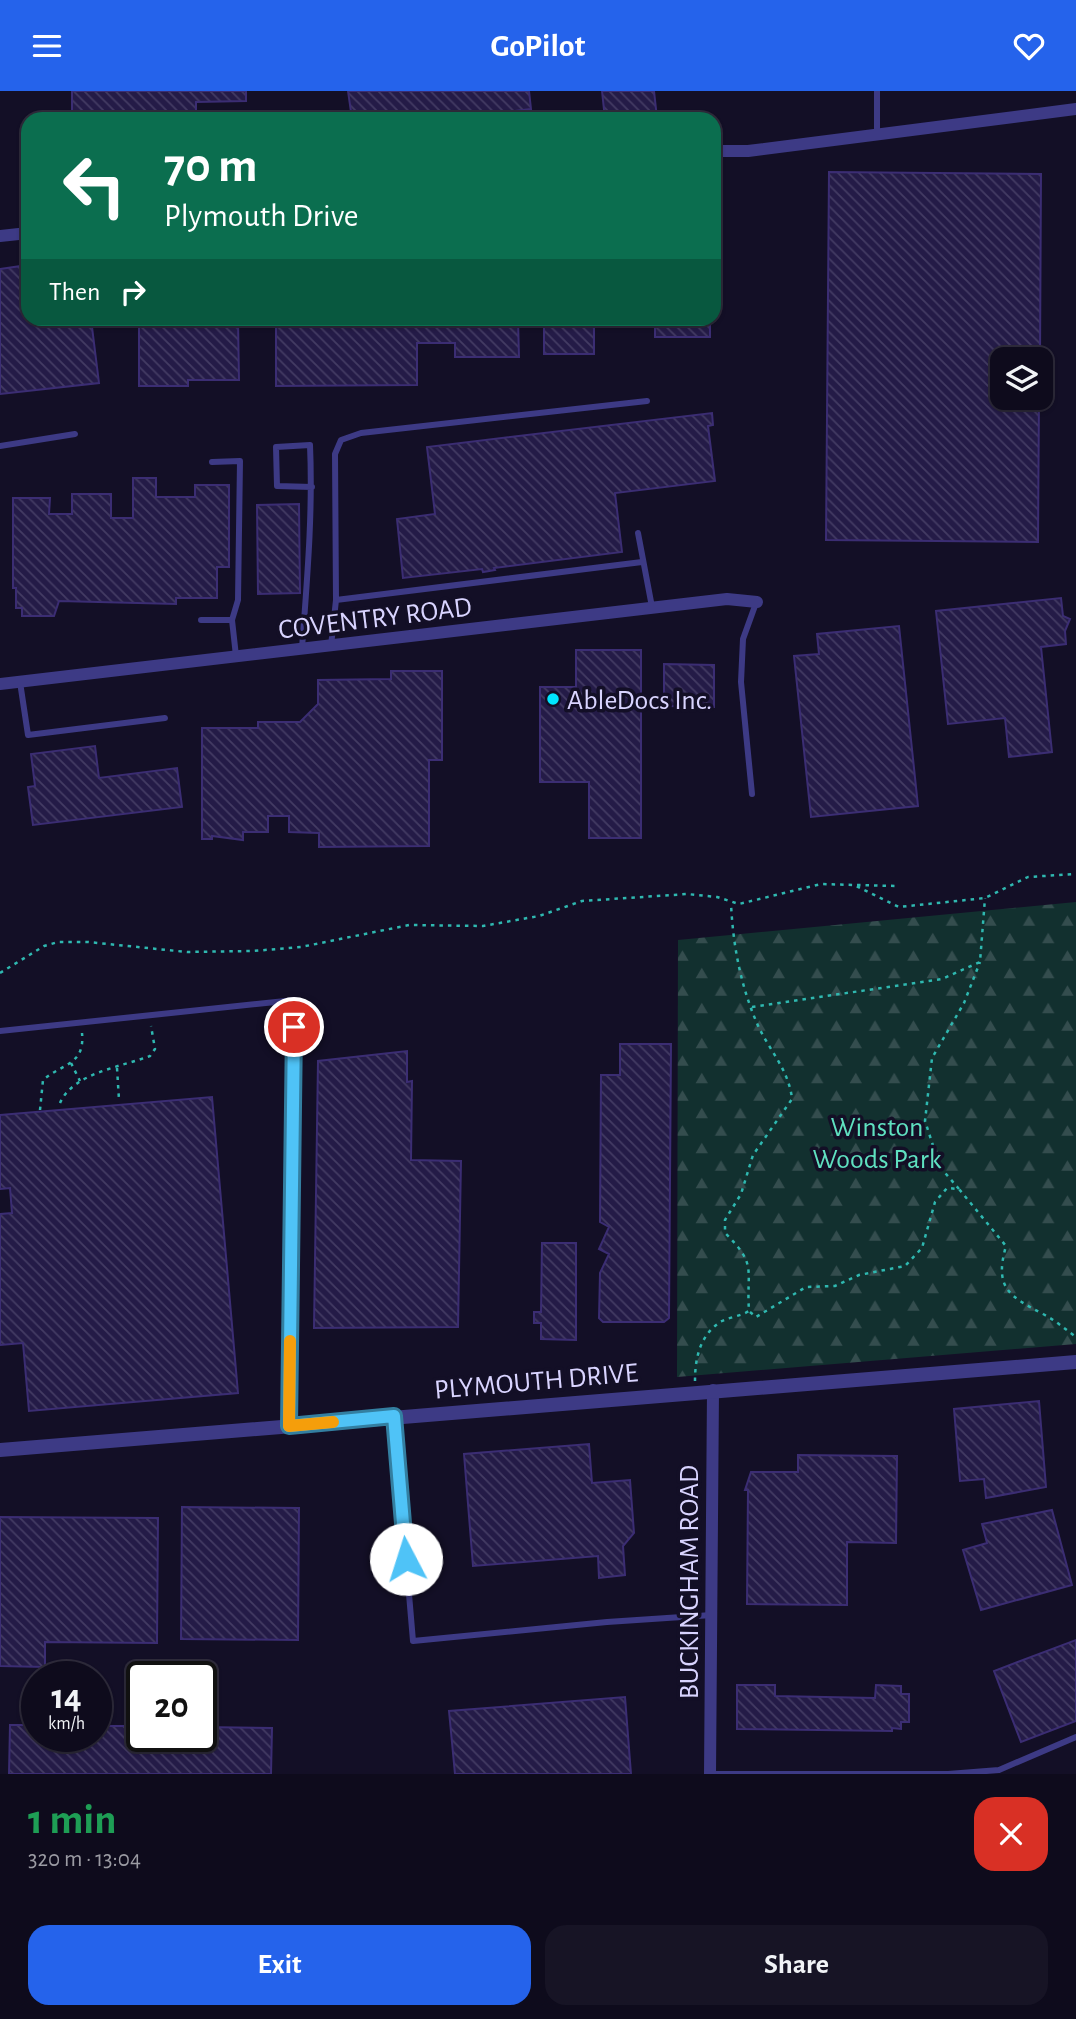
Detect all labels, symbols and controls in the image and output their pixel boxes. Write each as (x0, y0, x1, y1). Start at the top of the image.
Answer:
icon: menu (28, 27, 66, 65)
icon: heart (1010, 27, 1048, 65)
text: GoPilot (491, 30, 585, 62)
icon: left (49, 140, 140, 231)
text: 70 m (164, 142, 258, 191)
text: Plymouth Drive (164, 200, 359, 232)
icon: right (114, 273, 152, 311)
text: Then (49, 279, 100, 305)
map controls (990, 347, 1053, 410)
button: layers (990, 347, 1053, 410)
street label: COVENTRY ROAD (277, 593, 474, 645)
place label: AbleDocs Inc. (567, 687, 712, 715)
marker: AbleDocs Inc. (545, 691, 561, 707)
pin (264, 997, 324, 1057)
icon: arrive (275, 1008, 313, 1046)
park label: Winston Woods Park (812, 1114, 942, 1174)
street label: PLYMOUTH DRIVE (433, 1359, 639, 1405)
street label: BUCKINGHAM ROAD (676, 1465, 704, 1699)
position arrow (369, 1522, 443, 1596)
speed limit sign: 20 (126, 1661, 217, 1752)
text: 14 (51, 1680, 82, 1715)
text: km/h (48, 1715, 85, 1733)
button: close (974, 1797, 1048, 1871)
text: 1 min (28, 1799, 117, 1841)
text: 320 m · 13:04 (28, 1848, 141, 1871)
button: Exit (28, 1925, 531, 2005)
button: Share (545, 1925, 1048, 2005)

